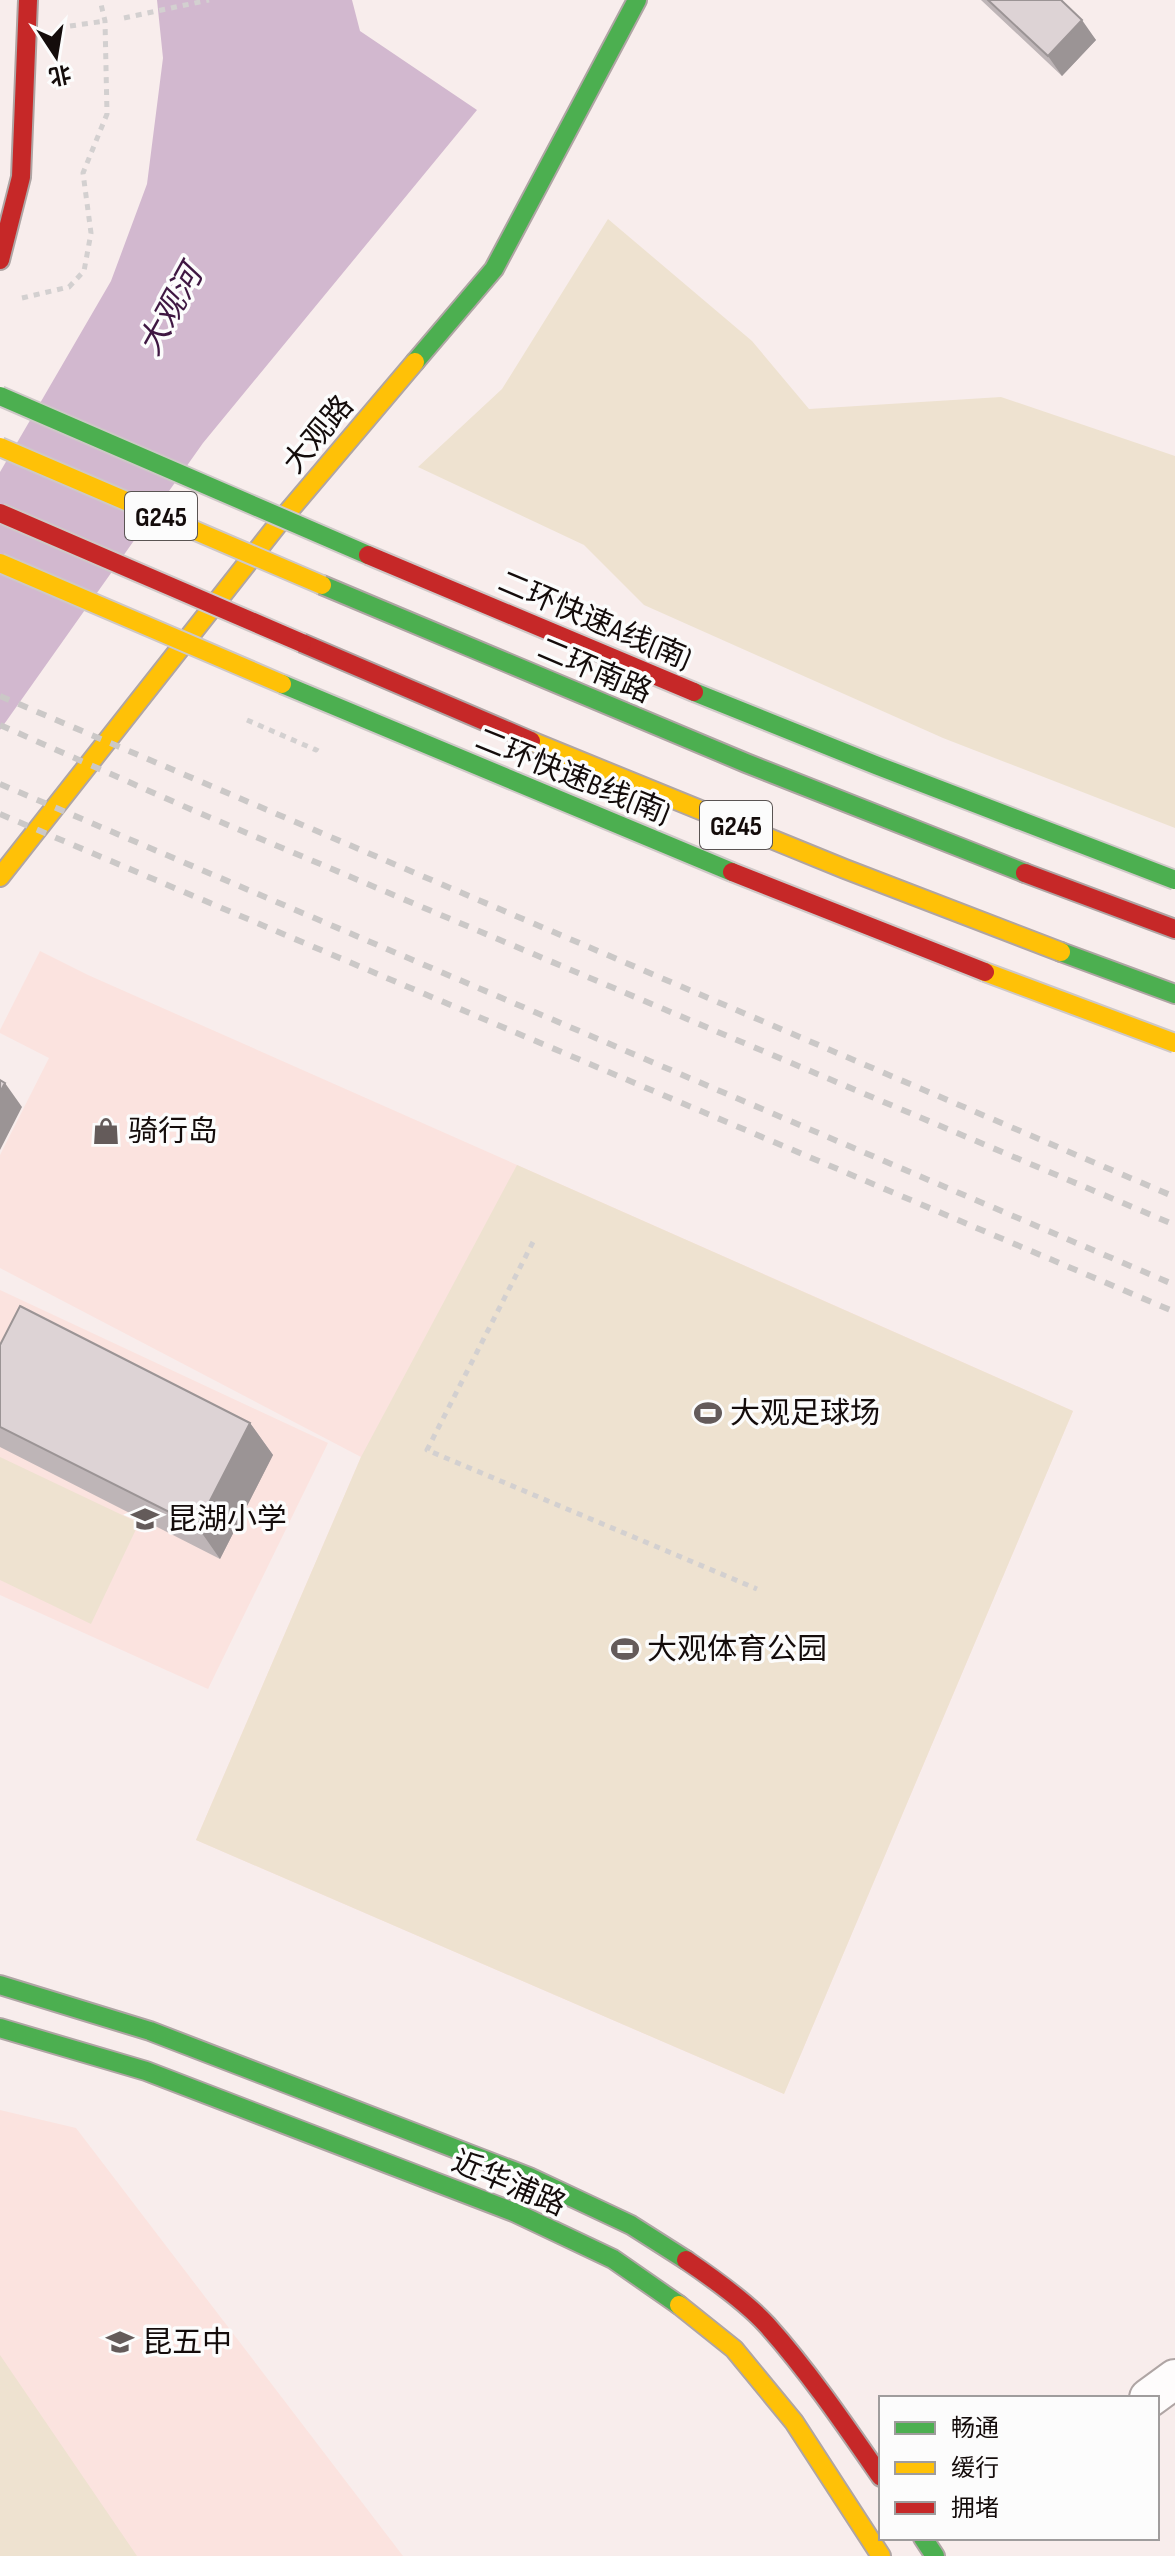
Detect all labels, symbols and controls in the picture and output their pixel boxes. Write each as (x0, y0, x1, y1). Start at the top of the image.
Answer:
north arrow (16, 16, 96, 96)
text: 北 (46, 59, 73, 90)
water label: 大观河 (131, 254, 215, 362)
street label: 大观路 (276, 389, 361, 481)
road number: G245 (125, 492, 197, 540)
street label: 二环快速A线(南) (493, 564, 696, 678)
street label: 二环南路 (532, 631, 657, 711)
street label: 二环快速B线(南) (470, 722, 675, 832)
road number: G245 (700, 801, 772, 849)
place label: 骑行岛 (128, 1114, 218, 1150)
shop icon: 骑行岛 (91, 1116, 121, 1146)
place label: 大观足球场 (730, 1396, 880, 1432)
sports icon: 大观足球场 (693, 1398, 723, 1428)
place label: 昆湖小学 (167, 1502, 287, 1538)
school or university icon: 昆湖小学 (130, 1504, 160, 1534)
place label: 大观体育公园 (647, 1632, 827, 1668)
sports icon: 大观体育公园 (610, 1634, 640, 1664)
street label: 近华浦路 (446, 2144, 571, 2224)
place label: 昆五中 (142, 2325, 232, 2361)
school or university icon: 昆五中 (105, 2327, 135, 2357)
legend (879, 2396, 1159, 2540)
text: 畅通 (951, 2414, 999, 2443)
text: 缓行 (951, 2454, 999, 2483)
text: 拥堵 (951, 2494, 999, 2523)

